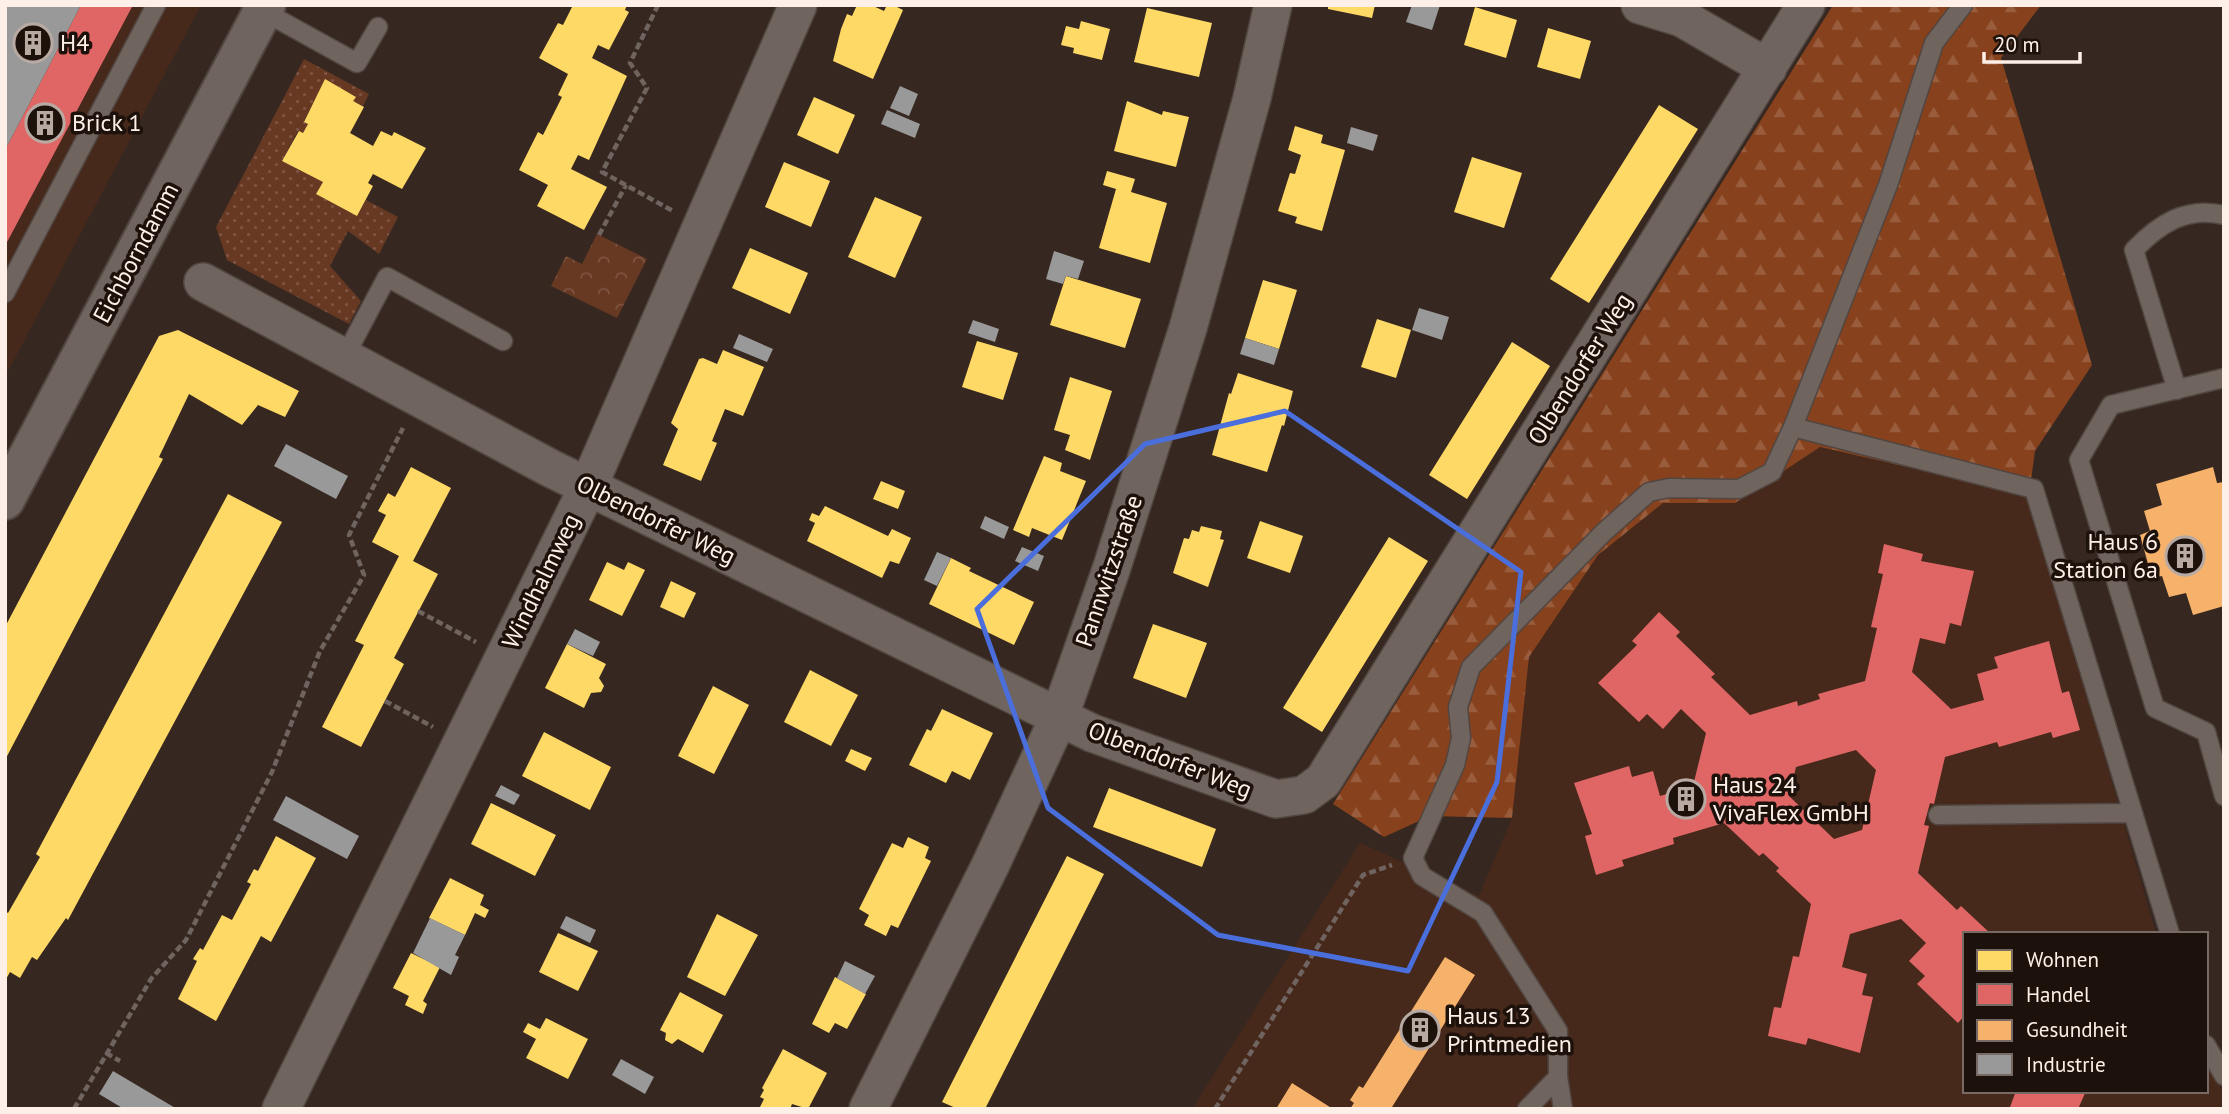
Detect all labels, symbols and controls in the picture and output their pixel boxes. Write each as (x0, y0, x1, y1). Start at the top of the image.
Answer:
scale bar (1984, 21, 2080, 65)
building icon: H4 (12, 22, 54, 64)
place label: H4 (60, 27, 89, 58)
text: 20 m (1994, 31, 2040, 58)
building icon: Brick 1 (24, 102, 66, 144)
place label: Brick 1 (72, 107, 142, 138)
street label: Eichborndamm (86, 177, 185, 328)
street label: Olbendorfer Weg (1521, 287, 1639, 450)
street label: Olbendorfer Weg (572, 468, 741, 571)
street label: Pannwitzstraße (1068, 491, 1149, 651)
street label: Windhalmweg (495, 508, 587, 653)
place label: Haus 6 Station 6a (2053, 526, 2158, 585)
building icon: Haus 6 Station 6a (2164, 535, 2206, 577)
street label: Olbendorfer Weg (1084, 714, 1256, 805)
place label: Haus 24 VivaFlex GmbH (1712, 769, 1869, 828)
building icon: Haus 24 VivaFlex GmbH (1665, 778, 1707, 820)
legend (1963, 932, 2208, 1093)
text: Wohnen (2026, 946, 2099, 973)
text: Handel (2026, 981, 2090, 1008)
place label: Haus 13 Printmedien (1447, 1000, 1572, 1059)
building icon: Haus 13 Printmedien (1399, 1009, 1441, 1051)
text: Gesundheit (2026, 1016, 2127, 1043)
text: Industrie (2026, 1051, 2106, 1078)

